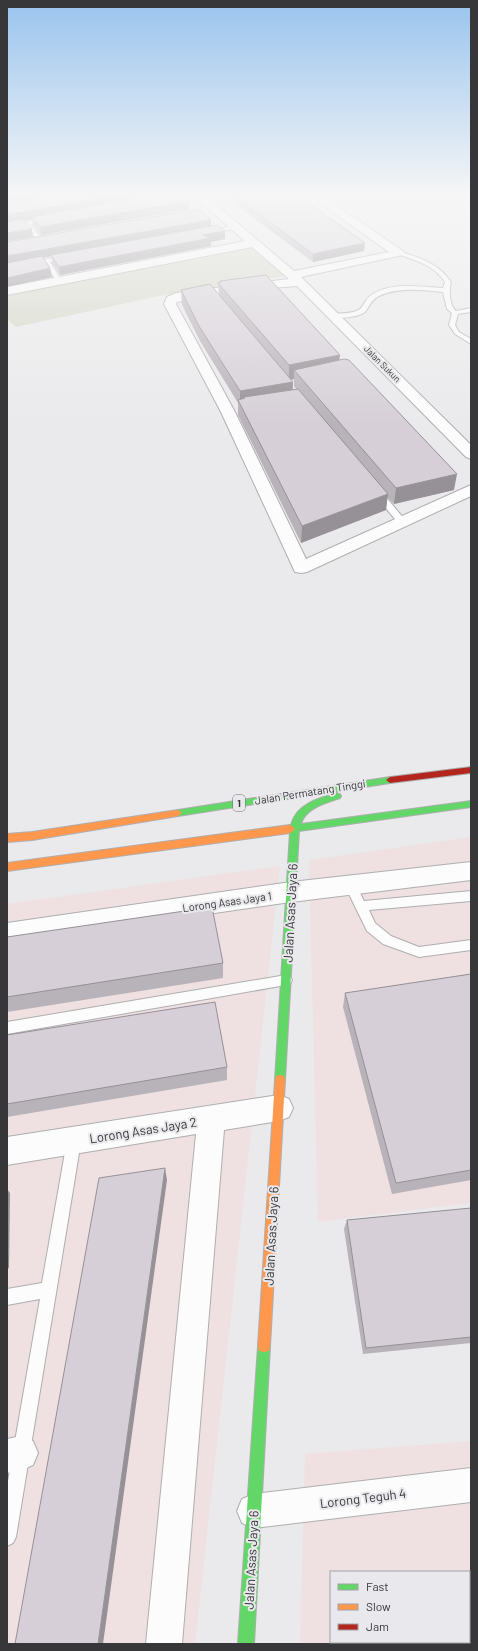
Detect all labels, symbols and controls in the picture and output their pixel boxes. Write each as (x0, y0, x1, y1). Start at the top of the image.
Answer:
street label: Jalan Sukun (362, 343, 403, 384)
street label: Jalan Permatang Tinggi (254, 776, 367, 807)
road number: 1 (233, 795, 245, 811)
street label: Jalan Asas Jaya 6 (279, 863, 301, 963)
street label: Lorong Asas Jaya 1 (182, 889, 272, 914)
street label: Lorong Asas Jaya 2 (88, 1114, 198, 1146)
street label: Jalan Asas Jaya 6 (260, 1186, 282, 1286)
street label: Lorong Teguh 4 (319, 1485, 407, 1511)
street label: Jalan Asas Jaya 6 (240, 1510, 262, 1610)
legend (330, 1571, 470, 1643)
text: Fast (366, 1579, 389, 1593)
text: Slow (366, 1599, 391, 1613)
text: Jam (366, 1619, 389, 1633)

